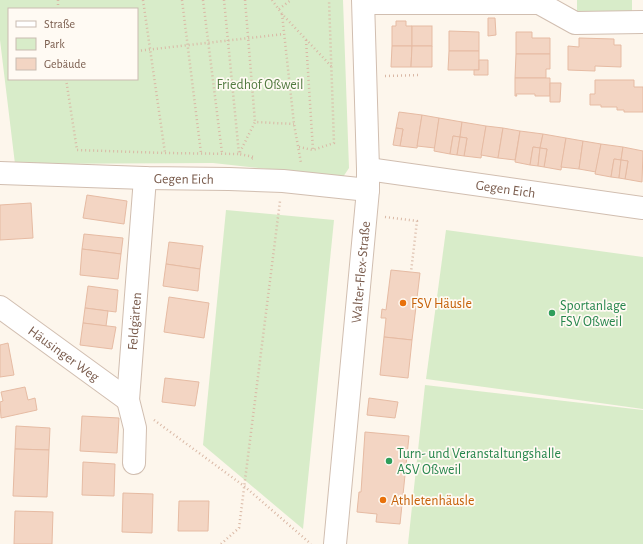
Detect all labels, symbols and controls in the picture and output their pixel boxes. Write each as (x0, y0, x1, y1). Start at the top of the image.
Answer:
legend (8, 8, 138, 80)
text: Straße (44, 18, 75, 30)
text: Park (44, 38, 65, 50)
text: Gebäude (44, 58, 86, 70)
park label: Friedhof Oßweil (217, 78, 303, 92)
street label: Gegen Eich (154, 172, 214, 187)
street label: Gegen Eich (475, 178, 536, 201)
street label: Walter-Flex-Straße (350, 221, 373, 324)
street label: Feldgärten (126, 292, 144, 351)
place label: FSV Häusle (411, 297, 472, 311)
marker: FSV Häusle (398, 298, 408, 308)
place label: Sportanlage FSV Oßweil (560, 299, 626, 329)
marker: Sportanlage FSV Oßweil (547, 308, 557, 318)
street label: Häusinger Weg (25, 324, 102, 385)
place label: Turn- und Veranstaltungshalle ASV Oßweil (397, 447, 561, 477)
marker: Turn- und Veranstaltungshalle ASV Oßweil (384, 456, 394, 466)
place label: Athletenhäusle (391, 494, 474, 508)
marker: Athletenhäusle (378, 495, 388, 505)

